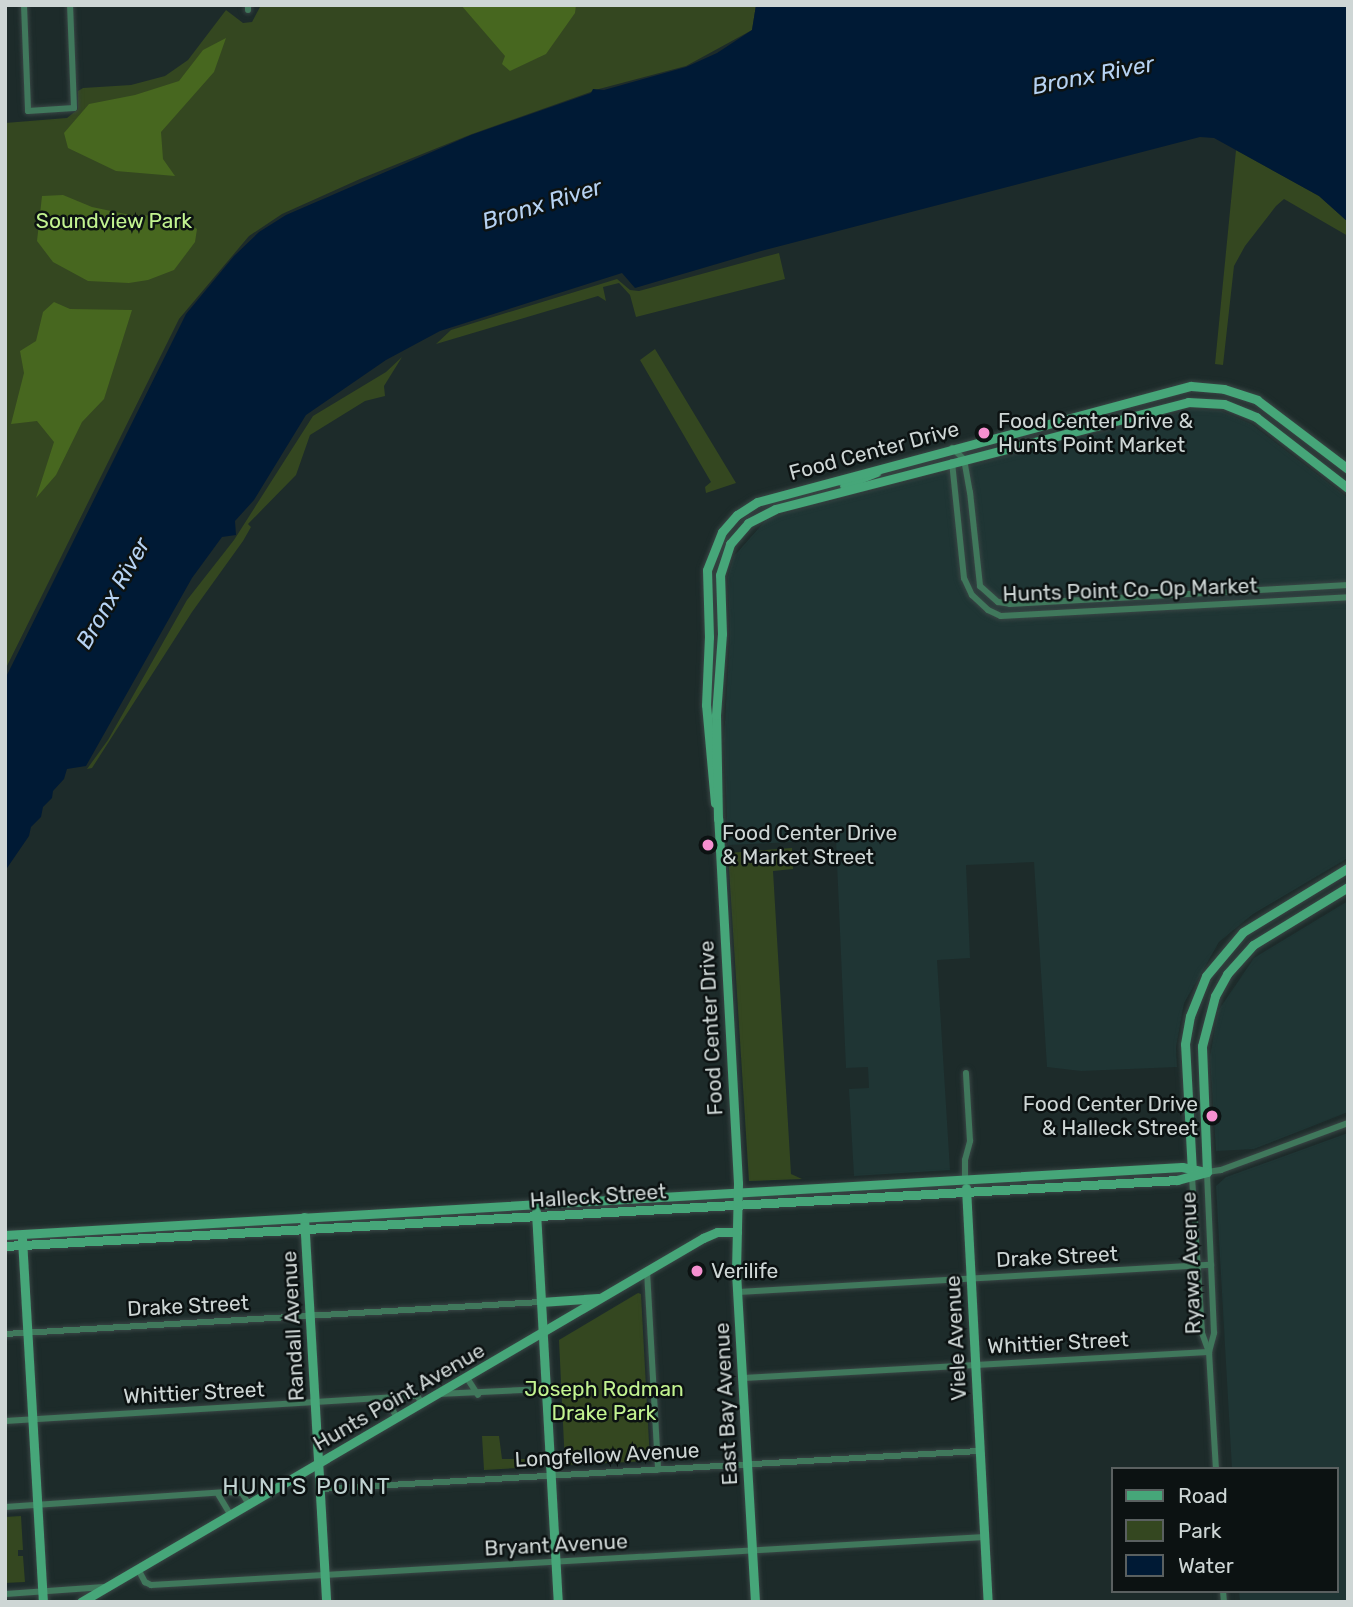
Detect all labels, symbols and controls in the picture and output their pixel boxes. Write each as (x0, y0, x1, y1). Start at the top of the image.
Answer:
water label: Bronx River (1030, 50, 1156, 100)
water label: Bronx River (479, 173, 605, 235)
park label: Soundview Park (36, 208, 192, 234)
place label: Food Center Drive & Hunts Point Market (998, 408, 1193, 458)
street label: Food Center Drive (786, 416, 962, 486)
marker: Food Center Drive & Hunts Point Market (976, 425, 992, 441)
water label: Bronx River (70, 532, 156, 654)
street label: Hunts Point Co-Op Market (1002, 573, 1258, 607)
place label: Food Center Drive & Market Street (722, 820, 898, 870)
marker: Food Center Drive & Market Street (700, 837, 716, 853)
street label: Food Center Drive (694, 940, 728, 1116)
place label: Food Center Drive & Halleck Street (1022, 1091, 1198, 1141)
marker: Food Center Drive & Halleck Street (1204, 1108, 1220, 1124)
street label: Halleck Street (529, 1179, 667, 1213)
street label: Ryawa Avenue (1176, 1191, 1206, 1335)
street label: Drake Street (996, 1241, 1118, 1273)
street label: Randall Avenue (276, 1250, 310, 1402)
place label: Verilife (711, 1258, 778, 1284)
marker: Verilife (689, 1263, 705, 1279)
street label: Viele Avenue (940, 1274, 972, 1402)
street label: Drake Street (127, 1290, 249, 1322)
street label: East Bay Avenue (709, 1321, 743, 1487)
street label: Whittier Street (987, 1327, 1129, 1359)
street label: Hunts Point Avenue (309, 1338, 489, 1456)
park label: Joseph Rodman Drake Park (524, 1376, 684, 1426)
street label: Whittier Street (123, 1377, 265, 1409)
street label: Longfellow Avenue (513, 1438, 701, 1472)
legend (1112, 1467, 1339, 1593)
district label: HUNTS POINT (224, 1472, 390, 1500)
text: Road (1178, 1483, 1228, 1508)
text: Park (1178, 1518, 1222, 1543)
street label: Bryant Avenue (483, 1529, 629, 1561)
text: Water (1178, 1553, 1234, 1578)

